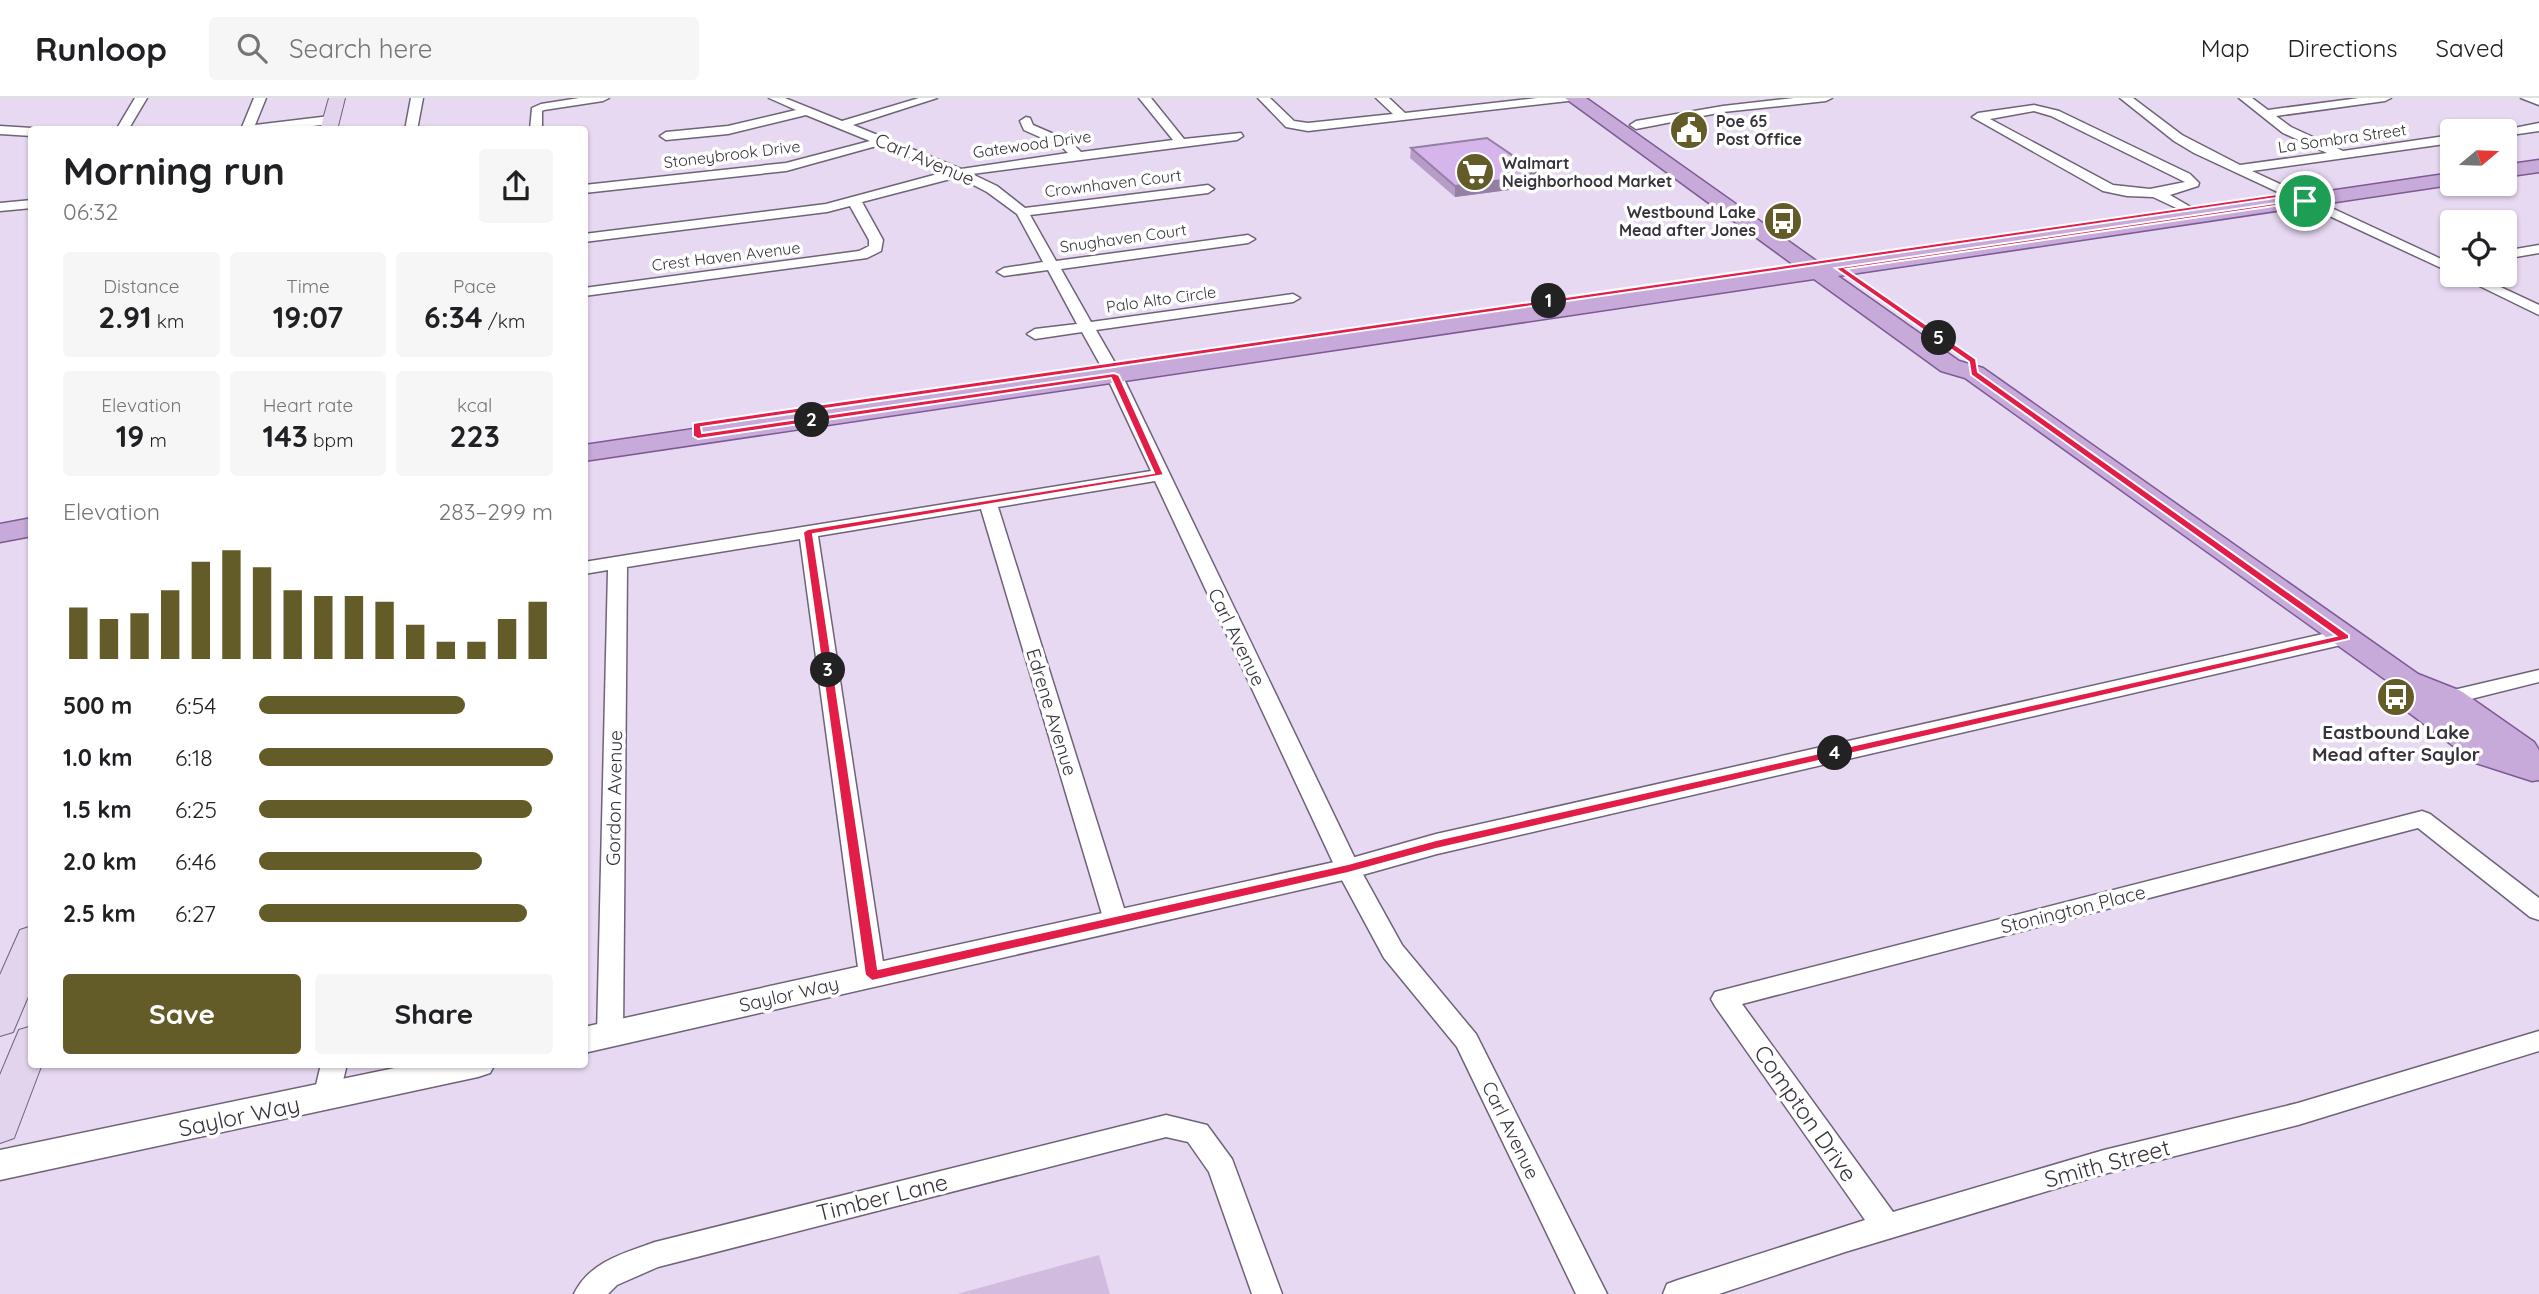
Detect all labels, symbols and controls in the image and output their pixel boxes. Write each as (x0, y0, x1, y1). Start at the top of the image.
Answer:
search box (209, 17, 699, 80)
text: Runloop (35, 28, 167, 69)
icon: search (233, 29, 271, 67)
text: Search here (289, 32, 432, 65)
text: Map (2201, 33, 2250, 63)
text: Directions (2288, 33, 2398, 63)
text: Saved (2436, 33, 2504, 63)
public building icon: Poe 65 Post Office (1668, 109, 1710, 151)
place label: Poe 65 Post Office (1716, 111, 1802, 149)
street label: La Sombra Street (2277, 119, 2407, 157)
north arrow (2440, 119, 2516, 196)
map controls (2440, 119, 2517, 287)
street label: Gatewood Drive (972, 126, 1092, 162)
street label: Carl Avenue (872, 127, 978, 191)
street label: Stoneybrook Drive (663, 136, 801, 172)
text: Morning run (63, 147, 285, 195)
button: share (479, 149, 553, 223)
supermarket icon: Walmart Neighborhood Market (1454, 151, 1496, 193)
place label: Walmart Neighborhood Market (1502, 153, 1672, 191)
street label: Crownhaven Court (1043, 165, 1183, 201)
pin (2275, 171, 2335, 231)
icon: arrive (2286, 182, 2324, 220)
text: 06:32 (63, 197, 118, 226)
bus stop icon: Westbound Lake Mead after Jones (1762, 200, 1804, 242)
place label: Westbound Lake Mead after Jones (1619, 202, 1756, 240)
button: locate (2440, 210, 2517, 287)
street label: Snughaven Court (1058, 219, 1188, 257)
street label: Crest Haven Avenue (651, 237, 801, 275)
text: Distance (103, 274, 179, 298)
text: Time (286, 274, 330, 298)
text: Pace (453, 274, 496, 298)
street label: Palo Alto Circle (1105, 281, 1217, 317)
pin: 1 (1532, 284, 1566, 318)
text: 1 (1545, 288, 1552, 312)
text: 2.91 (98, 298, 152, 336)
text: 19:07 (273, 298, 343, 336)
text: 6:34 (424, 298, 483, 336)
text: km (152, 309, 184, 333)
text: /km (483, 309, 525, 333)
pin: 5 (1922, 320, 1956, 356)
text: 5 (1933, 325, 1944, 349)
text: Elevation (101, 393, 181, 417)
text: Heart rate (263, 393, 353, 417)
text: kcal (457, 393, 492, 417)
pin: 2 (794, 402, 830, 438)
text: 2 (806, 407, 817, 431)
text: 19 (116, 417, 144, 455)
text: 143 (263, 417, 308, 455)
text: 223 (450, 417, 500, 455)
text: m (144, 428, 167, 452)
text: bpm (308, 428, 353, 452)
text: Elevation (63, 497, 160, 526)
text: 283–299 m (438, 497, 553, 526)
street label: Carl Avenue (1203, 584, 1271, 690)
street label: Edrene Avenue (1021, 646, 1083, 778)
pin: 3 (810, 652, 846, 688)
text: 3 (822, 657, 833, 681)
bus stop icon: Eastbound Lake Mead after Saylor (2375, 676, 2417, 718)
text: 500 m (63, 691, 132, 720)
text: 6:54 (175, 691, 216, 720)
place label: Eastbound Lake Mead after Saylor (2312, 720, 2480, 766)
street label: Gordon Avenue (601, 730, 627, 866)
pin: 4 (1818, 736, 1853, 770)
text: 4 (1829, 740, 1840, 764)
text: 1.0 km (63, 743, 133, 772)
text: 6:18 (175, 743, 213, 772)
text: 1.5 km (63, 795, 132, 824)
text: 6:25 (175, 795, 217, 824)
text: 2.0 km (63, 847, 137, 876)
text: 6:46 (175, 847, 216, 876)
street label: Stonington Place (1998, 879, 2148, 939)
text: 2.5 km (63, 899, 136, 928)
text: 6:27 (175, 899, 216, 928)
street label: Saylor Way (737, 971, 841, 1017)
button: Save (63, 974, 301, 1054)
button: Share (315, 974, 553, 1054)
street label: Compton Drive (1748, 1039, 1864, 1187)
street label: Carl Avenue (1477, 1077, 1545, 1183)
street label: Saylor Way (176, 1089, 302, 1143)
street label: Smith Street (2041, 1132, 2173, 1194)
street label: Timber Lane (813, 1167, 951, 1227)

